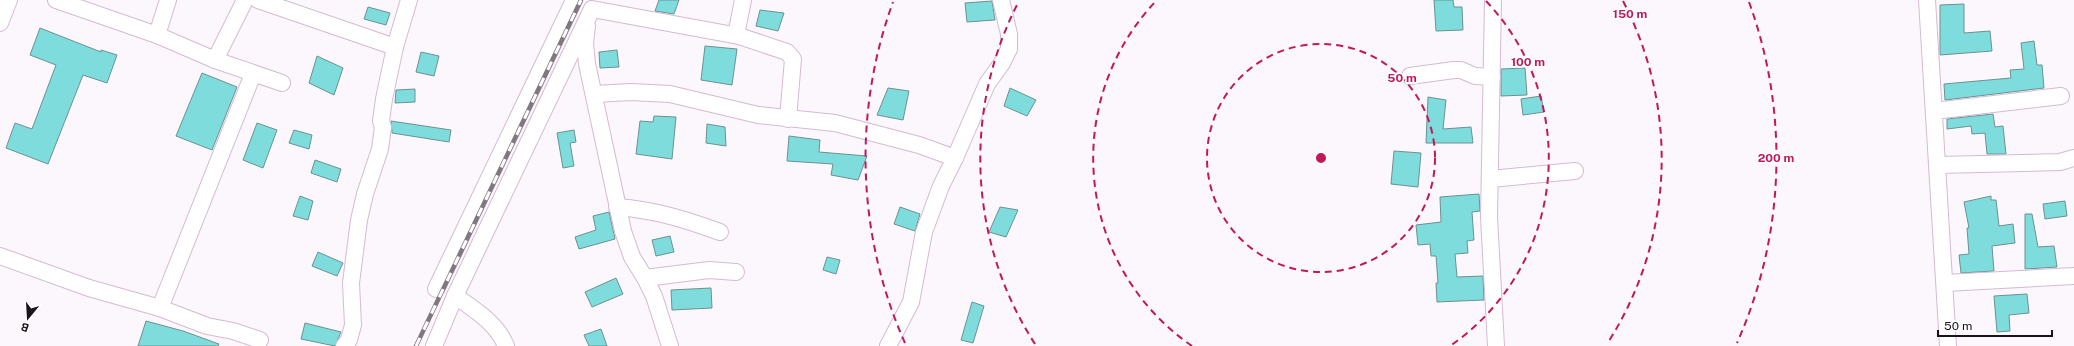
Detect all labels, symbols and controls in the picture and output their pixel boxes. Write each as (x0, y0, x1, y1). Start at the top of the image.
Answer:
text: 150 m (1613, 7, 1647, 21)
text: 100 m (1511, 55, 1545, 69)
text: 50 m (1387, 71, 1417, 85)
centre of rings (1314, 151, 1328, 165)
text: 200 m (1758, 151, 1794, 165)
north arrow (8, 298, 48, 338)
scale bar (1938, 312, 2052, 338)
text: 50 m (1944, 319, 1972, 333)
text: B (19, 320, 30, 334)

